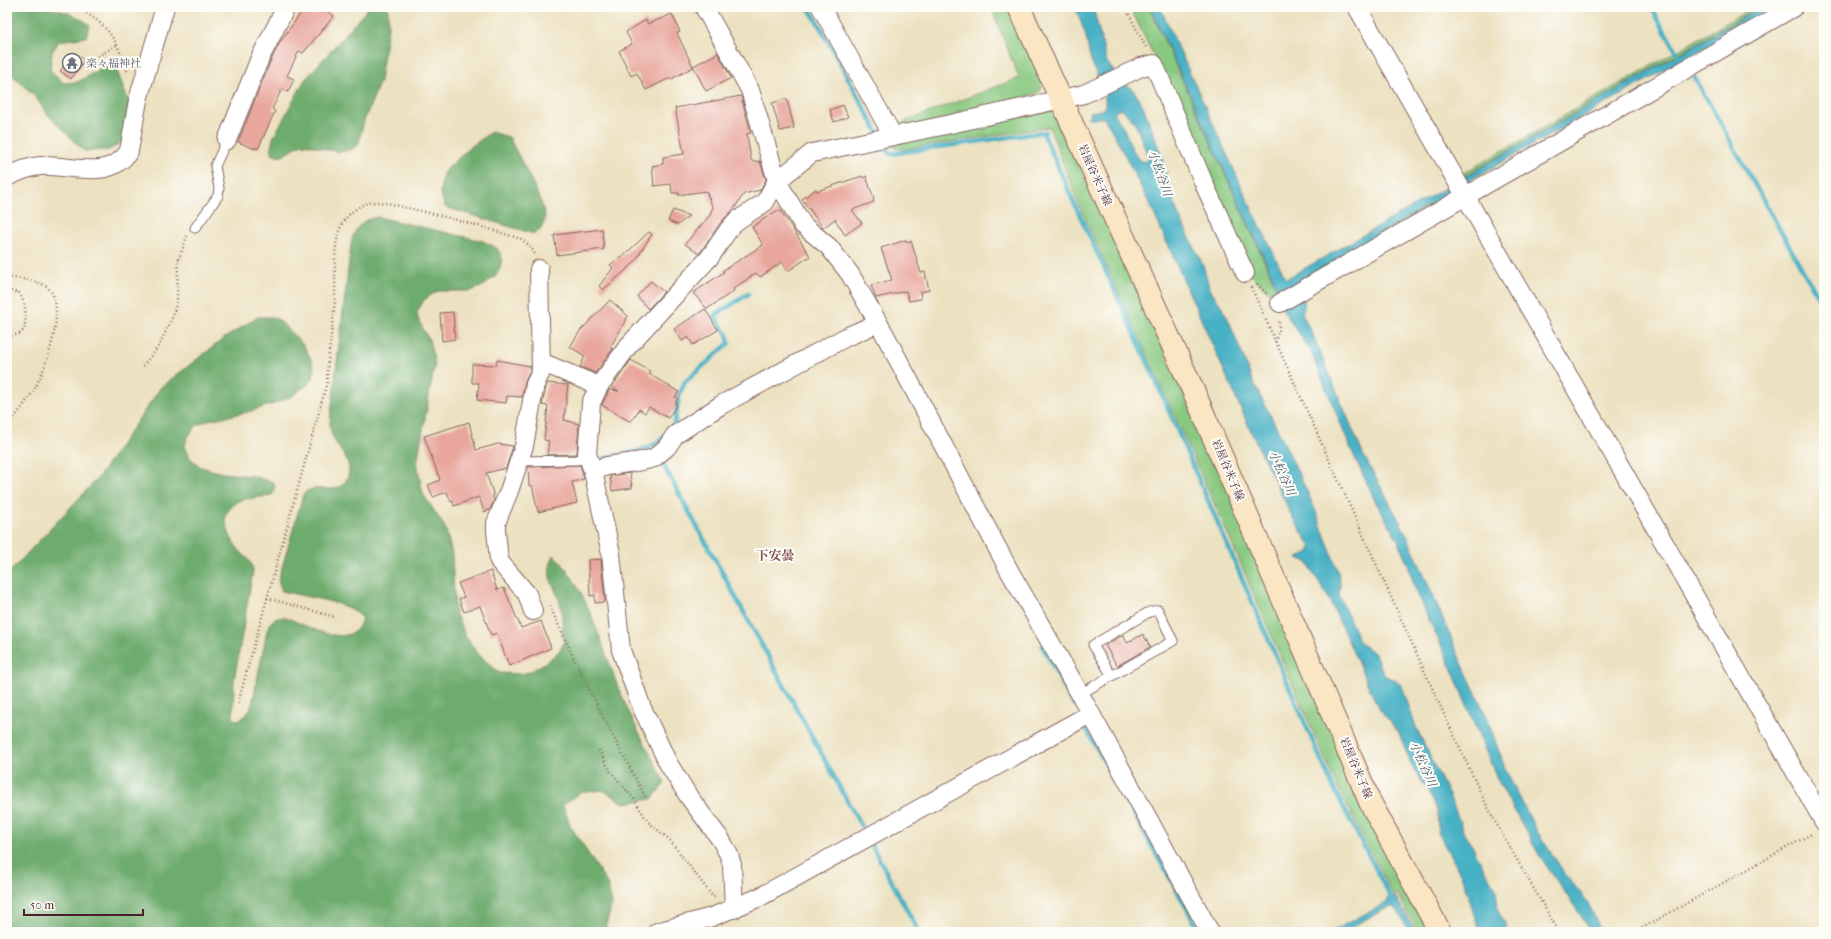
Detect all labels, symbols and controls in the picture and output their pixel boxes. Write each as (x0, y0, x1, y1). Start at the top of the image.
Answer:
temple icon: 楽々福神社 (61, 52, 83, 74)
place label: 楽々福神社 (86, 57, 141, 70)
street label: 岩屋谷米子線 (1076, 142, 1114, 208)
water label: 小松谷川 (1145, 148, 1175, 200)
street label: 岩屋谷米子線 (1209, 437, 1247, 503)
water label: 小松谷川 (1266, 448, 1299, 500)
district label: 下安曇 (755, 548, 795, 563)
street label: 岩屋谷米子線 (1337, 735, 1375, 801)
water label: 小松谷川 (1407, 739, 1440, 791)
scale bar (24, 891, 143, 917)
text: 50 m (30, 898, 54, 912)

